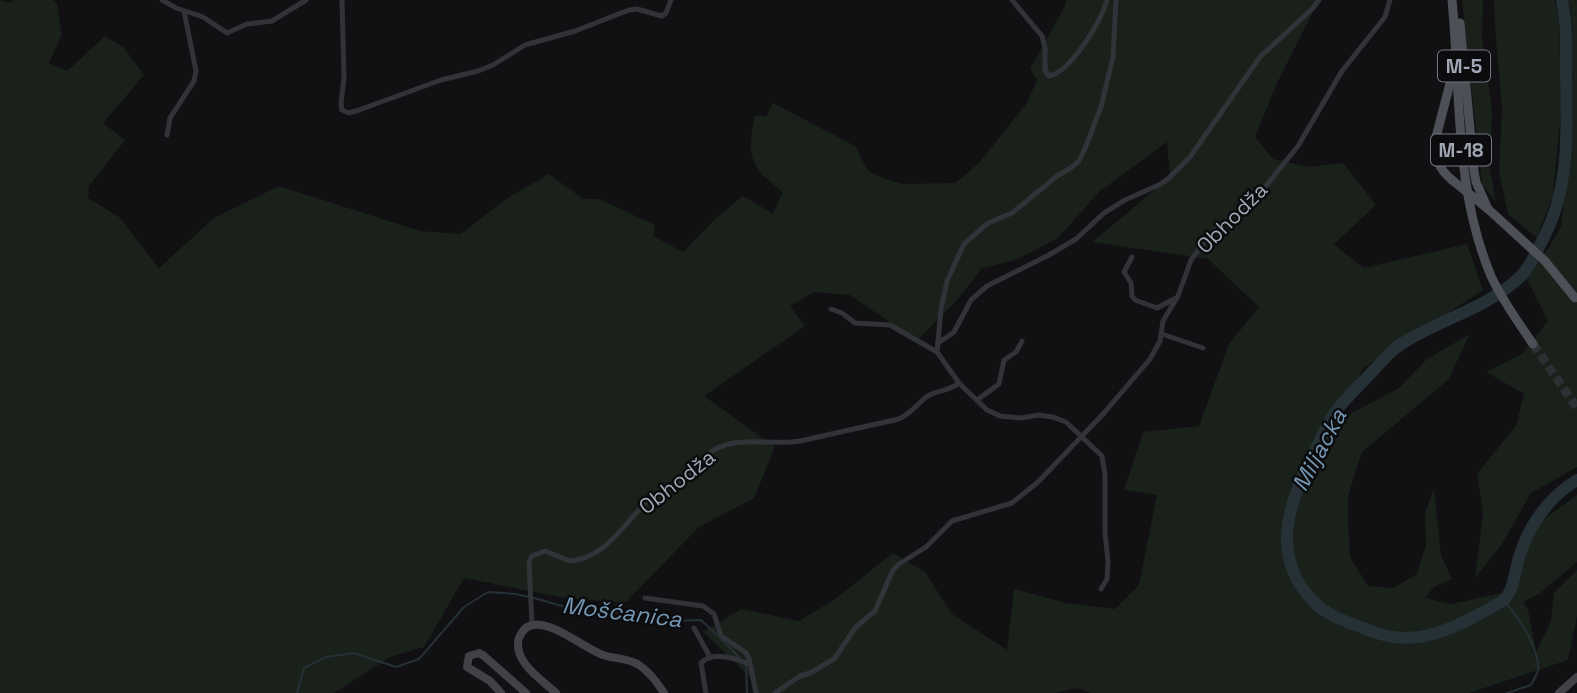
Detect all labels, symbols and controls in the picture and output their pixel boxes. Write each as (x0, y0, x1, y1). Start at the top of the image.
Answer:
road number: M-5 (1438, 50, 1490, 82)
road number: M-18 (1431, 134, 1491, 166)
street label: Obhodža (1190, 176, 1273, 259)
water label: Miljacka (1285, 403, 1353, 496)
street label: Obhodža (633, 443, 720, 520)
water label: Mošćanica (561, 590, 684, 634)

